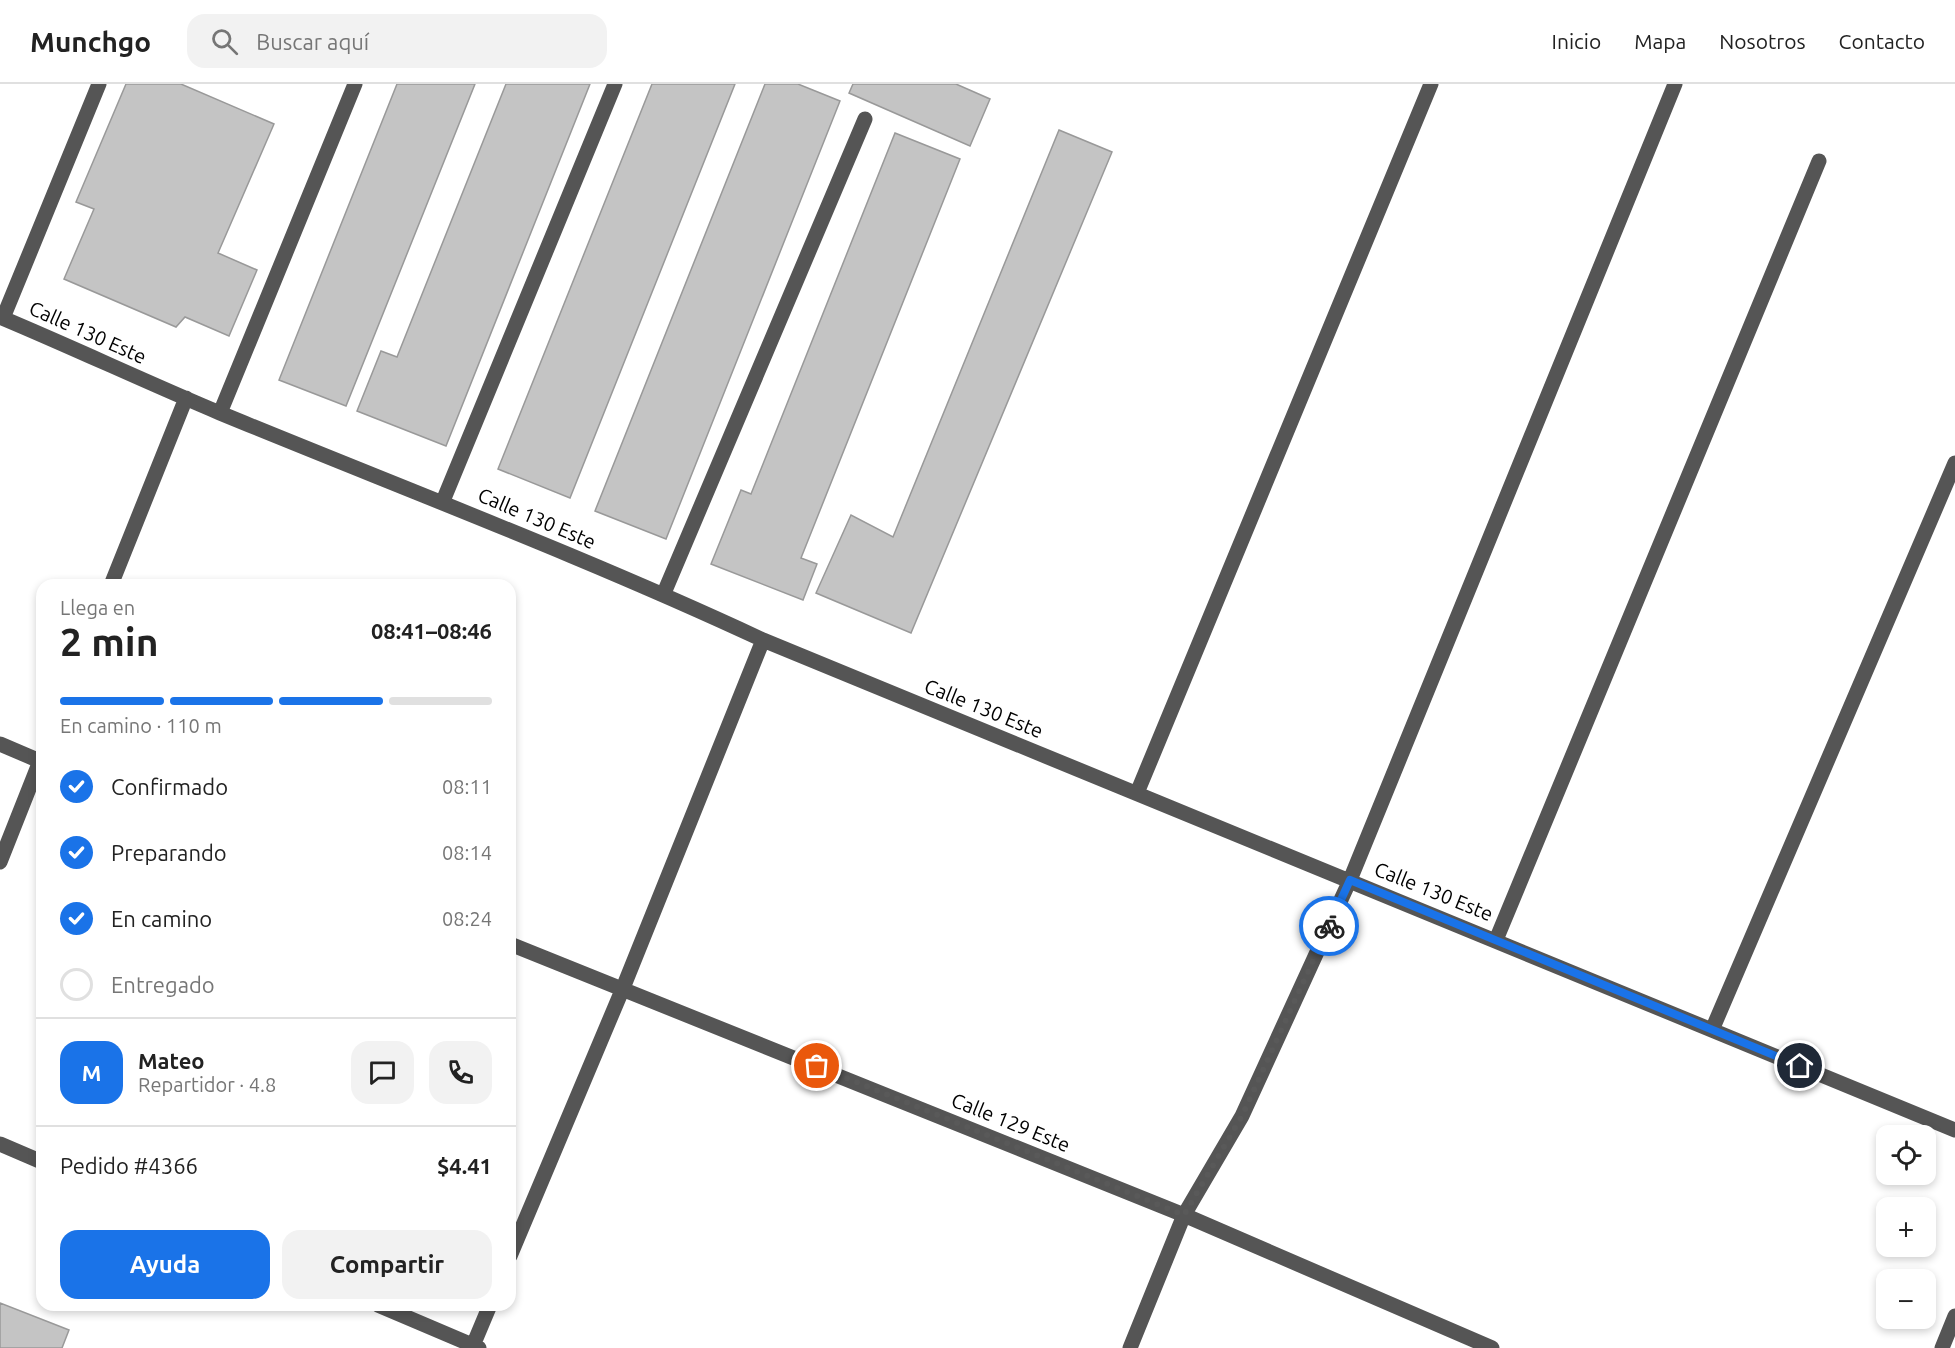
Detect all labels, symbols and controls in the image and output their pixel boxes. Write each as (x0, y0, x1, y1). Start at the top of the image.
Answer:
search box (187, 14, 607, 68)
icon: search (208, 25, 241, 58)
text: Munchgo (30, 26, 151, 57)
text: Buscar aquí (256, 29, 369, 54)
text: Inicio (1552, 29, 1601, 53)
text: Mapa (1634, 29, 1686, 53)
text: Nosotros (1719, 29, 1806, 53)
text: Contacto (1839, 29, 1925, 53)
street label: Calle 130 Este (26, 296, 150, 368)
street label: Calle 130 Este (475, 483, 599, 553)
text: Llega en (60, 596, 135, 619)
text: 08:41–08:46 (371, 618, 492, 643)
text: 2 min (60, 620, 159, 663)
street label: Calle 130 Este (921, 674, 1047, 742)
text: En camino · 110 m (60, 714, 222, 737)
icon: check (60, 770, 93, 803)
text: Confirmado (111, 774, 228, 799)
text: 08:11 (442, 775, 492, 798)
icon: check (60, 836, 93, 869)
text: Preparando (111, 840, 227, 865)
text: 08:14 (442, 841, 492, 864)
street label: Calle 130 Este (1371, 857, 1497, 925)
courier (1299, 896, 1359, 956)
icon: check (60, 902, 93, 935)
text: En camino (111, 906, 212, 931)
text: 08:24 (442, 907, 492, 930)
icon: bike (1313, 910, 1346, 943)
text: Entregado (111, 972, 215, 997)
pin (791, 1040, 842, 1091)
pin (1774, 1040, 1825, 1091)
button: chat (351, 1041, 414, 1104)
button: phone (429, 1041, 492, 1104)
text: Mateo (138, 1048, 205, 1073)
icon: bag (800, 1049, 833, 1082)
icon: home (1783, 1049, 1816, 1082)
text: M (82, 1060, 101, 1085)
text: Repartidor · 4.8 (138, 1073, 276, 1096)
street label: Calle 129 Este (948, 1088, 1074, 1156)
map controls (1876, 1125, 1936, 1329)
button: locate (1876, 1125, 1936, 1185)
text: Pedido #4366 (60, 1153, 198, 1178)
text: $4.41 (437, 1153, 492, 1178)
button: + (1876, 1197, 1936, 1257)
button: Ayuda (60, 1230, 270, 1299)
button: Compartir (282, 1230, 492, 1299)
button: − (1876, 1269, 1936, 1329)

